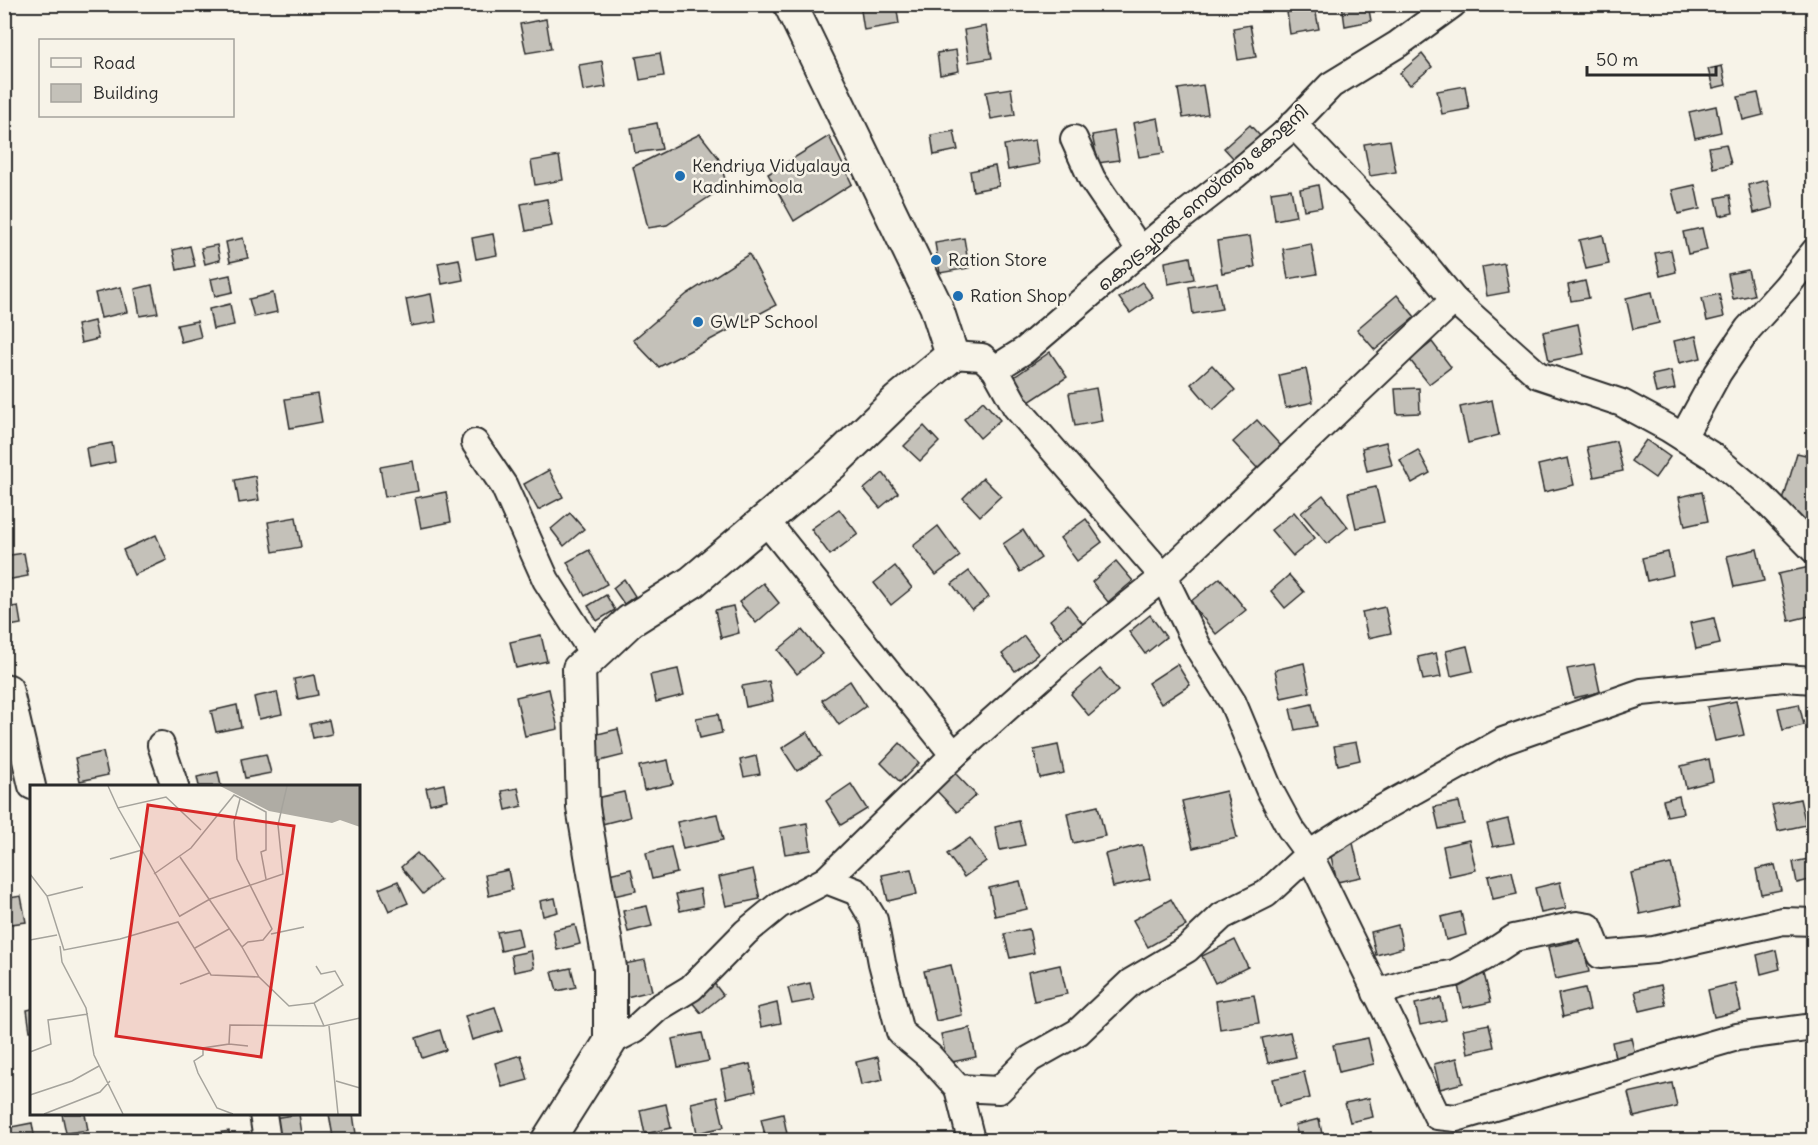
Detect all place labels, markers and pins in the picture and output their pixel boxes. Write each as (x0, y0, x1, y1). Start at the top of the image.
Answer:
place label: Kendriya Vidyalaya Kadinhimoola (692, 154, 851, 198)
marker: Kendriya Vidyalaya Kadinhimoola (673, 169, 687, 183)
place label: Ration Store (948, 248, 1047, 271)
marker: Ration Store (929, 253, 943, 267)
place label: Ration Shop (970, 284, 1067, 307)
marker: Ration Shop (951, 289, 965, 303)
place label: GWLP School (710, 310, 818, 333)
marker: GWLP School (691, 315, 705, 329)

